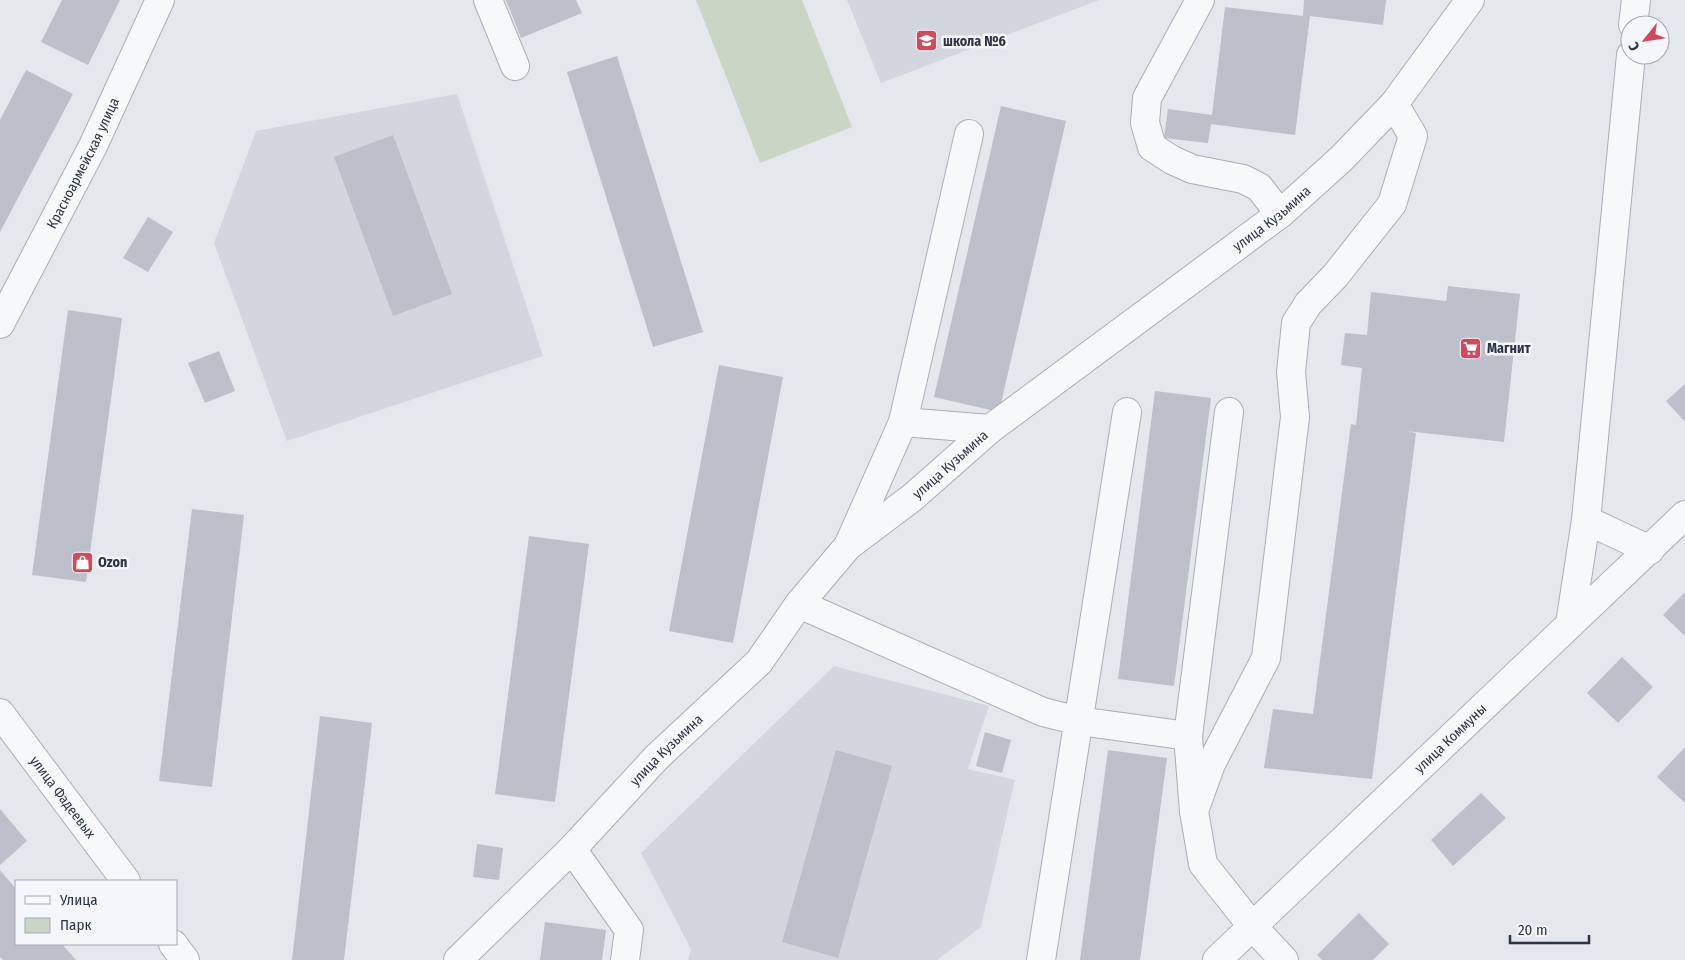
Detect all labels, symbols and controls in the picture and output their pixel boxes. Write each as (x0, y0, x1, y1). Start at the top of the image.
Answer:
north arrow (1620, 15, 1670, 65)
school or university icon: школа №6 (915, 29, 939, 53)
place label: школа №6 (943, 33, 1006, 50)
text: С (1625, 38, 1643, 54)
street label: Красноармейская улица (43, 95, 123, 232)
street label: улица Кузьмина (1230, 182, 1315, 255)
supermarket icon: Магнит (1459, 336, 1483, 360)
place label: Магнит (1487, 340, 1531, 357)
street label: улица Кузьмина (909, 427, 992, 502)
shop icon: Ozon (70, 550, 94, 574)
place label: Ozon (98, 554, 127, 571)
street label: улица Коммуны (1411, 700, 1490, 777)
street label: улица Кузьмина (627, 711, 707, 789)
street label: улица Фадеевых (26, 753, 100, 843)
legend (15, 880, 178, 945)
text: Улица (59, 891, 98, 909)
scale bar (1510, 912, 1589, 944)
text: Парк (60, 916, 91, 934)
text: 20 m (1518, 921, 1548, 939)

